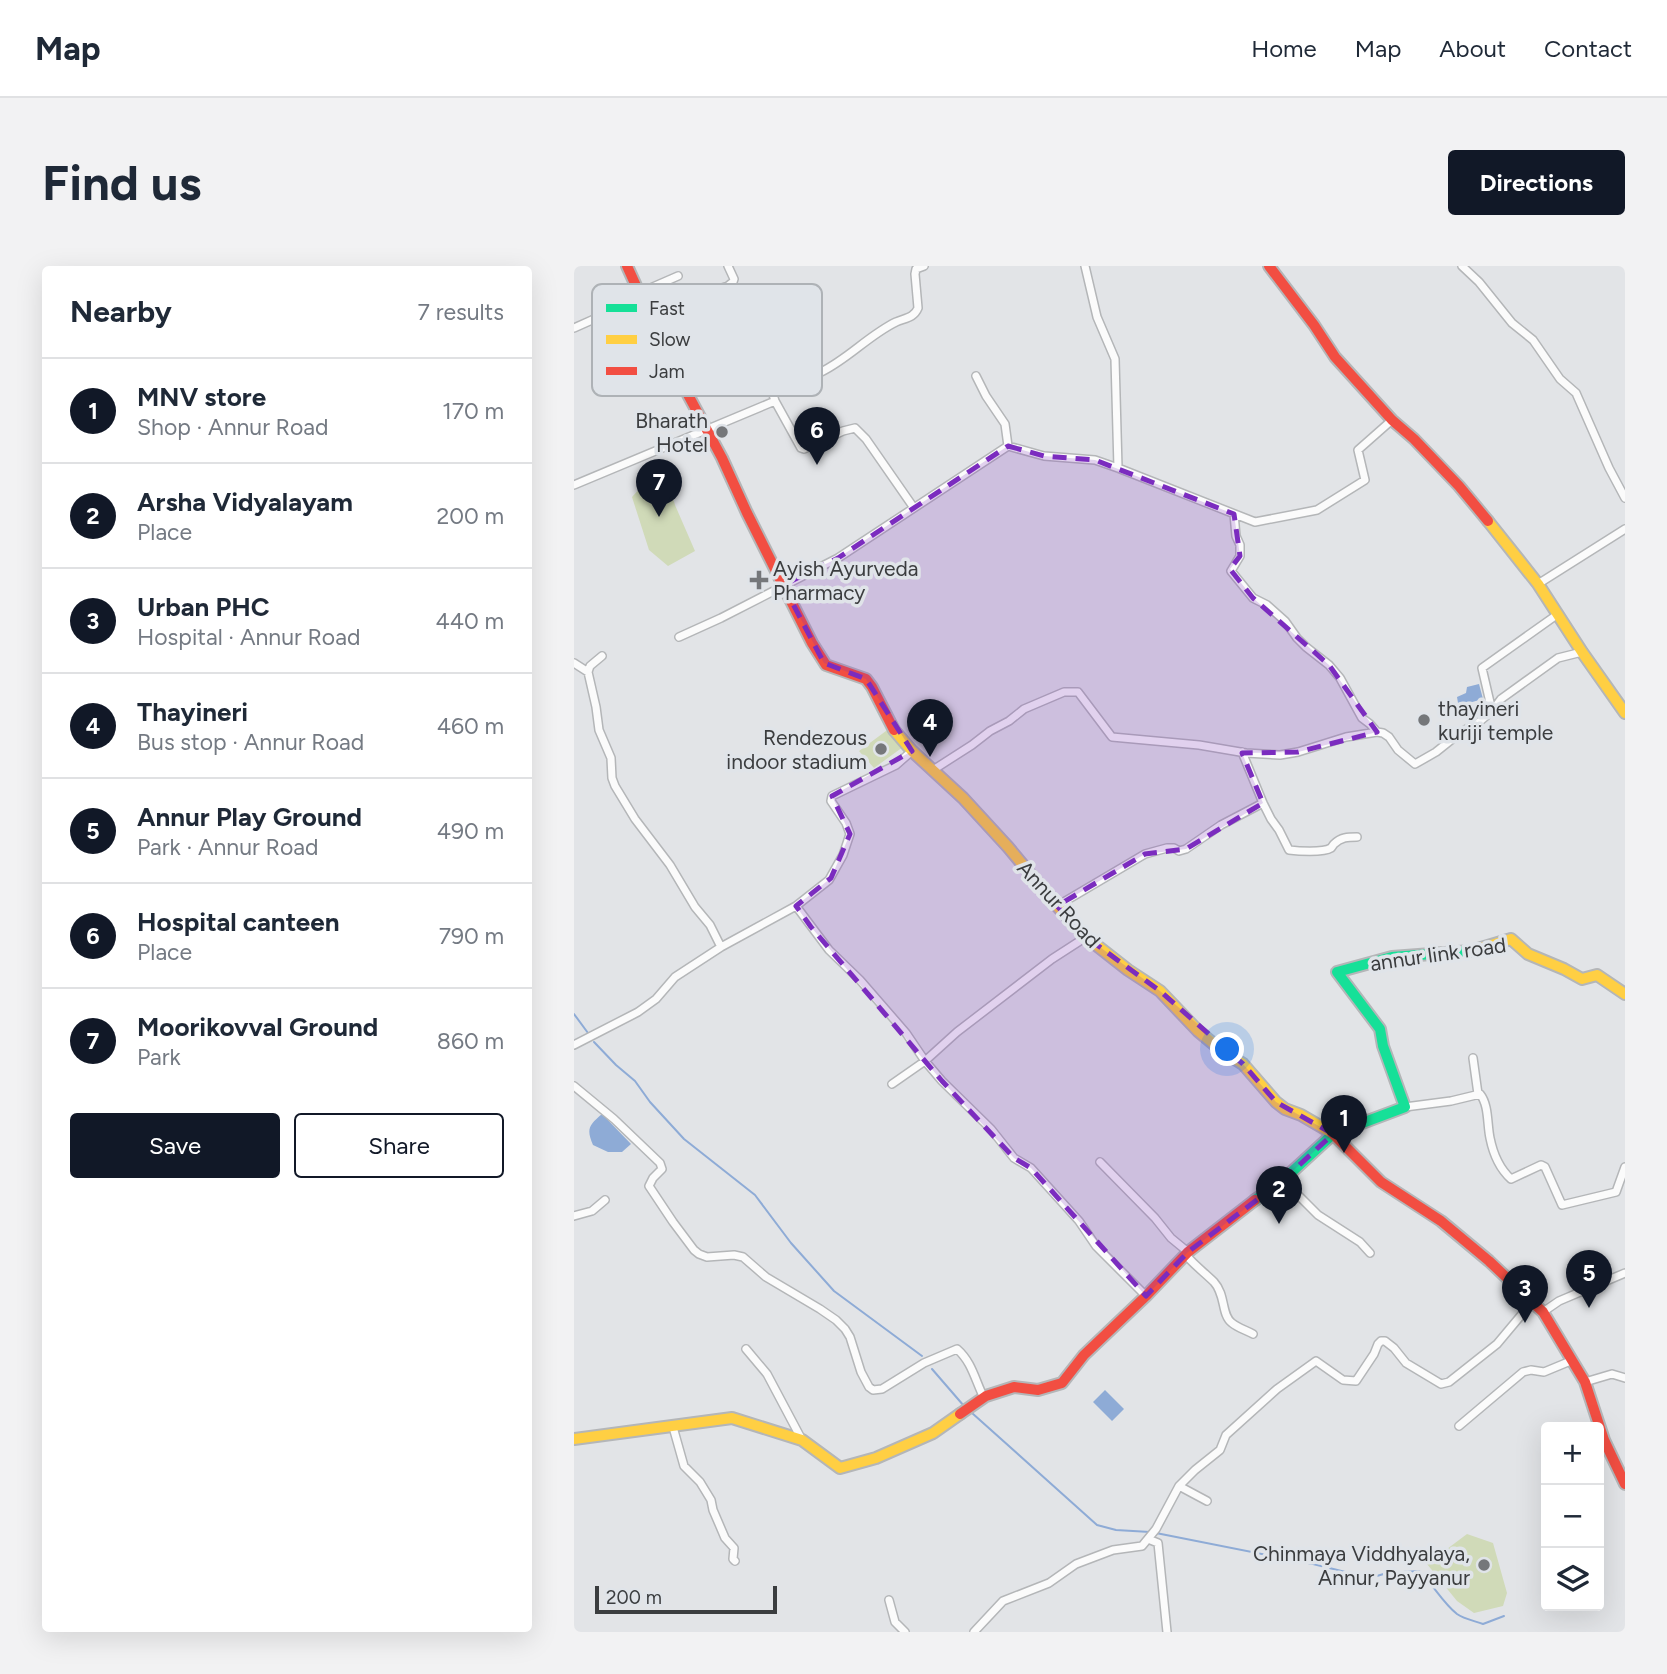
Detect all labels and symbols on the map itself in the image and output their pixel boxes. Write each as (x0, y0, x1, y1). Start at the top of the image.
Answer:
legend (592, 284, 822, 396)
text: Fast (649, 297, 685, 320)
text: Slow (649, 328, 691, 351)
text: Jam (649, 360, 685, 383)
pin: 6 (794, 407, 840, 465)
place label: Bharath Hotel (635, 408, 708, 457)
marker: Bharath Hotel (714, 424, 730, 440)
pin: 7 (636, 459, 682, 517)
place label: Ayish Ayurveda Pharmacy (773, 556, 919, 605)
marker: Ayish Ayurveda Pharmacy (751, 572, 767, 588)
place label: thayineri kuriji temple (1438, 696, 1553, 745)
pin: 4 (907, 699, 953, 757)
marker: thayineri kuriji temple (1416, 712, 1432, 728)
place label: Rendezous indoor stadium (726, 725, 867, 774)
marker: Rendezous indoor stadium (873, 741, 889, 757)
street label: Annur Road (1012, 855, 1106, 953)
street label: annur link road (1368, 932, 1508, 976)
your location (1210, 1032, 1244, 1066)
pin: 1 (1321, 1095, 1367, 1153)
pin: 2 (1256, 1166, 1302, 1224)
pin: 5 (1566, 1250, 1612, 1308)
pin: 3 (1502, 1265, 1548, 1323)
place label: Chinmaya Viddhyalaya, Annur, Payyanur (1253, 1541, 1470, 1590)
marker: Chinmaya Viddhyalaya, Annur, Payyanur (1476, 1557, 1492, 1573)
scale bar (595, 1583, 777, 1615)

